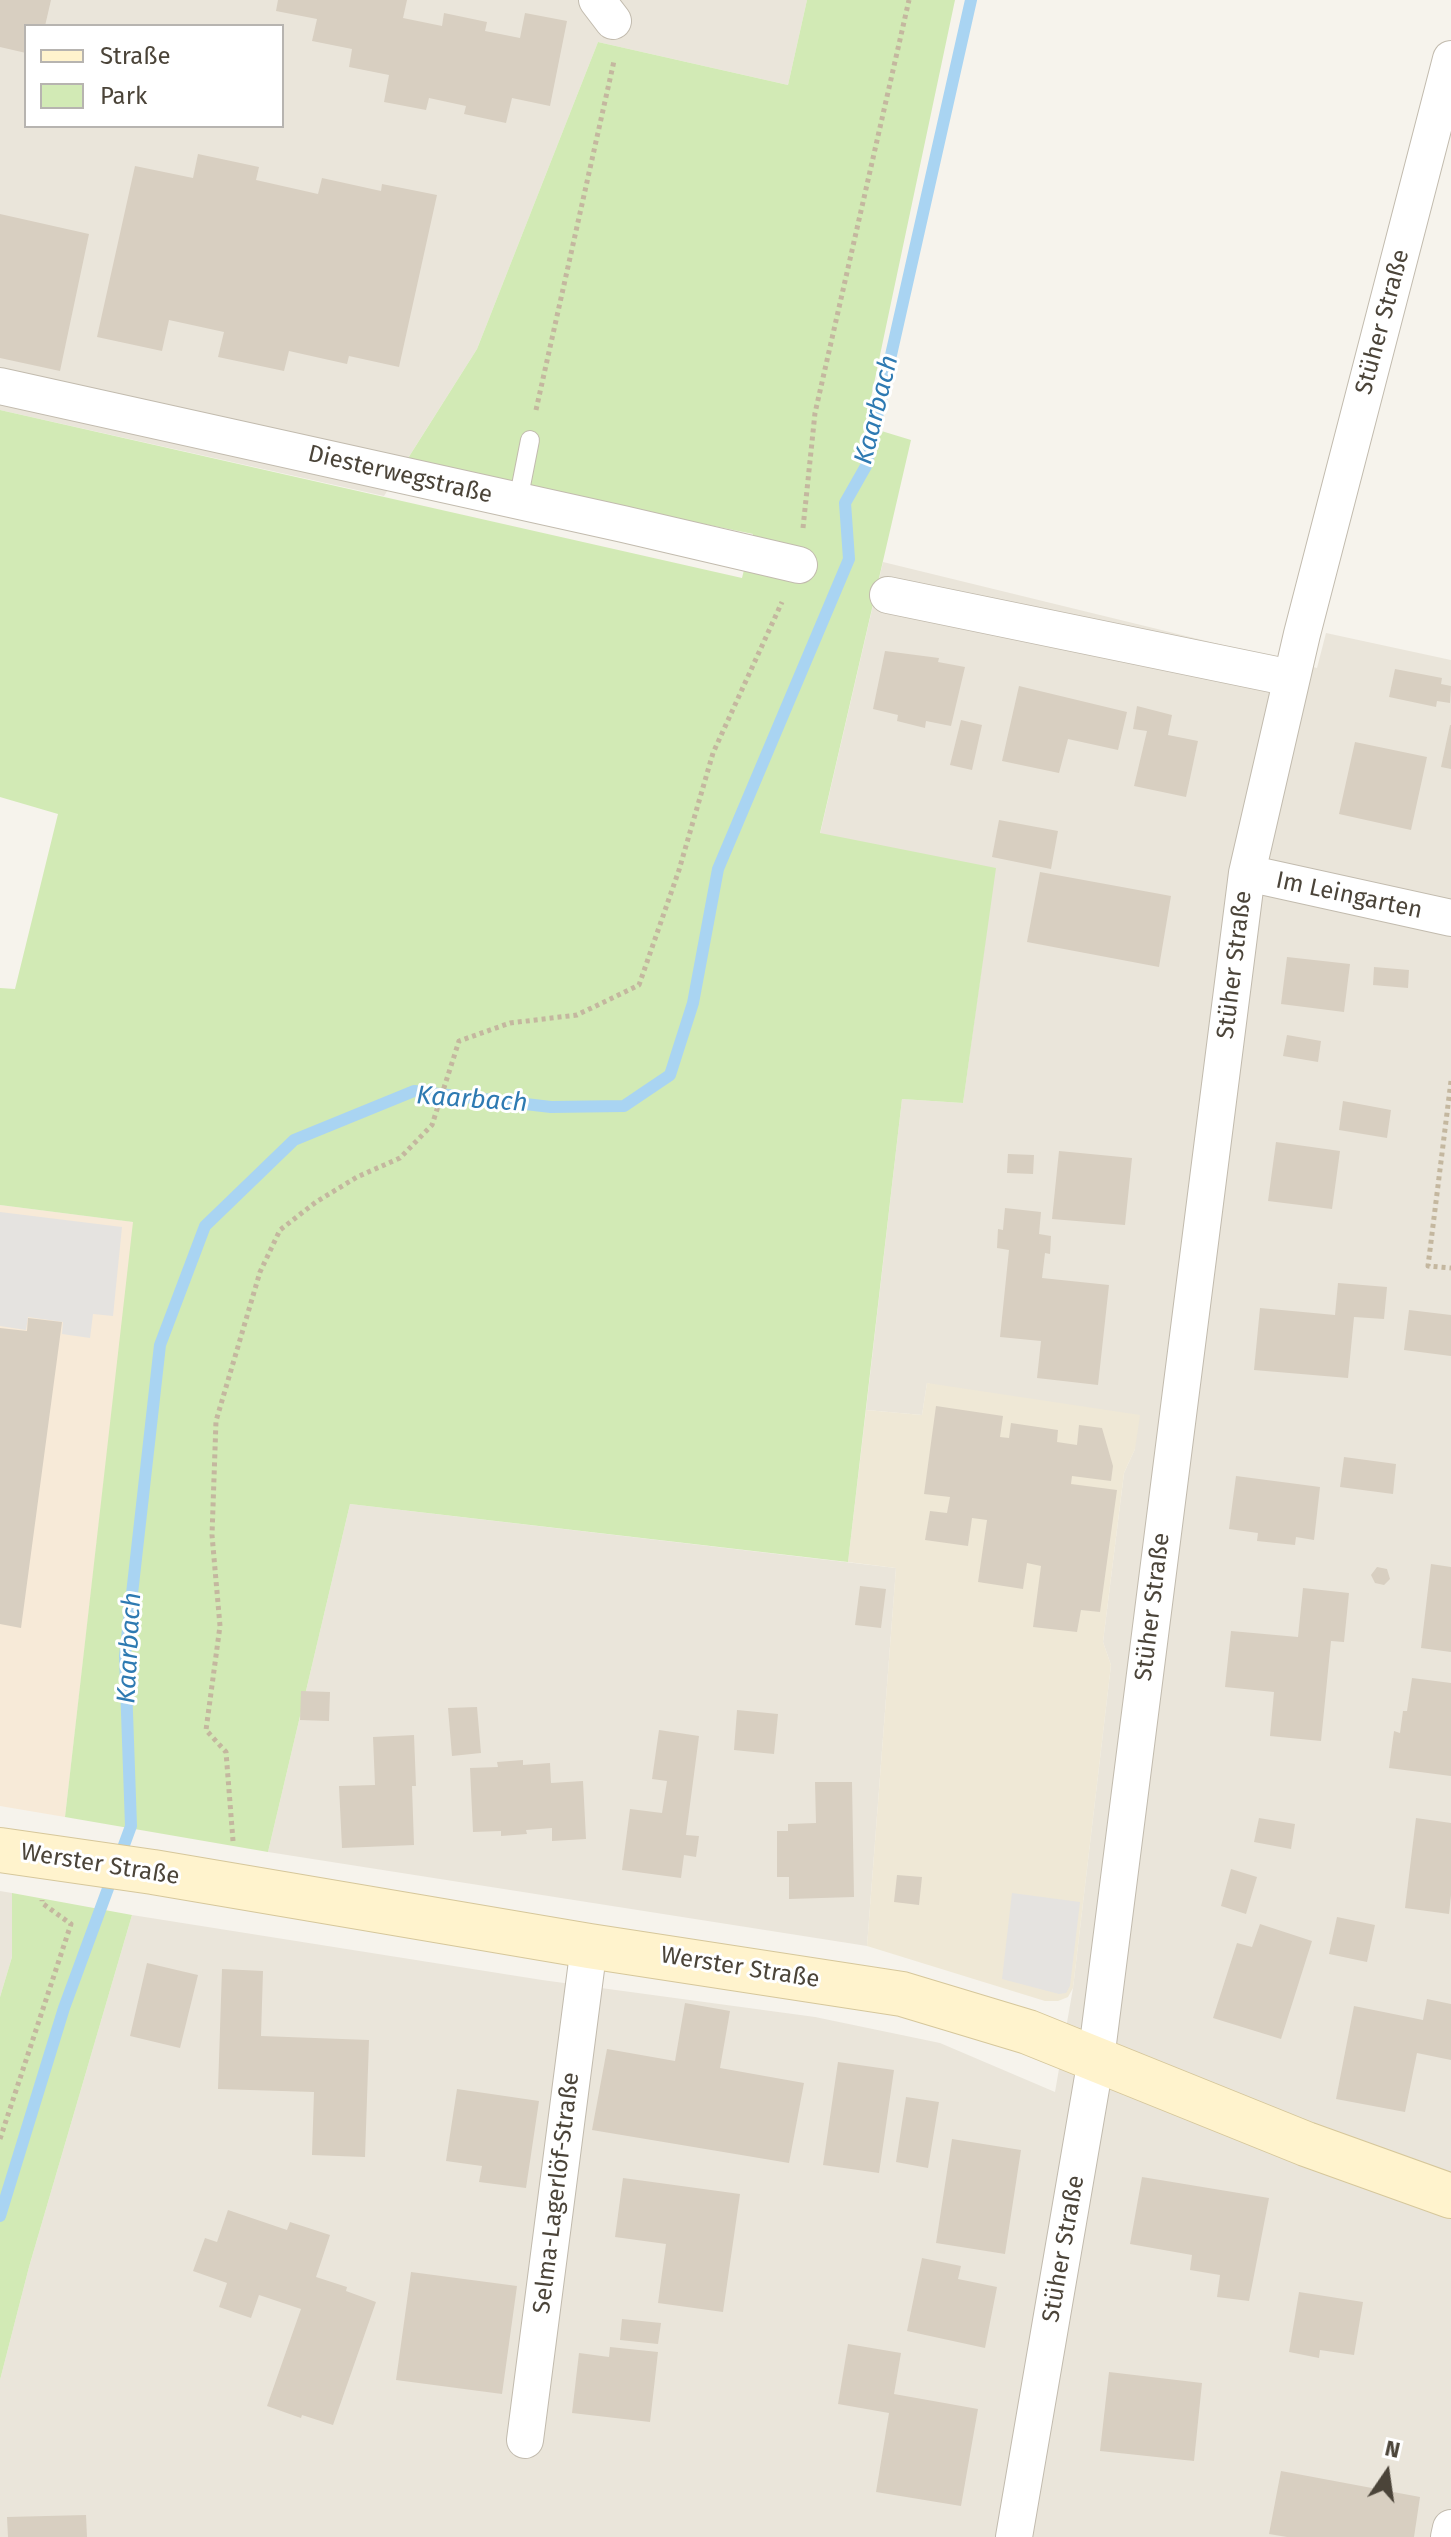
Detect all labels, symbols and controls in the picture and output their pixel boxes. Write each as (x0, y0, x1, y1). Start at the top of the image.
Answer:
legend (24, 24, 284, 128)
text: Straße (100, 42, 171, 70)
text: Park (100, 82, 147, 110)
street label: Stüher Straße (1350, 246, 1416, 398)
water label: Kaarbach (848, 352, 906, 468)
street label: Diesterwegstraße (305, 440, 495, 510)
street label: Im Leingarten (1273, 866, 1425, 926)
street label: Stüher Straße (1212, 889, 1258, 1041)
water label: Kaarbach (415, 1081, 529, 1119)
street label: Stüher Straße (1130, 1531, 1176, 1683)
water label: Kaarbach (112, 1592, 148, 1704)
street label: Werster Straße (19, 1838, 181, 1892)
street label: Werster Straße (659, 1941, 821, 1995)
street label: Selma-Lagerlöf-Straße (528, 2071, 586, 2315)
street label: Stüher Straße (1037, 2173, 1091, 2325)
north arrow (1347, 2433, 1427, 2513)
text: N (1382, 2434, 1403, 2464)

